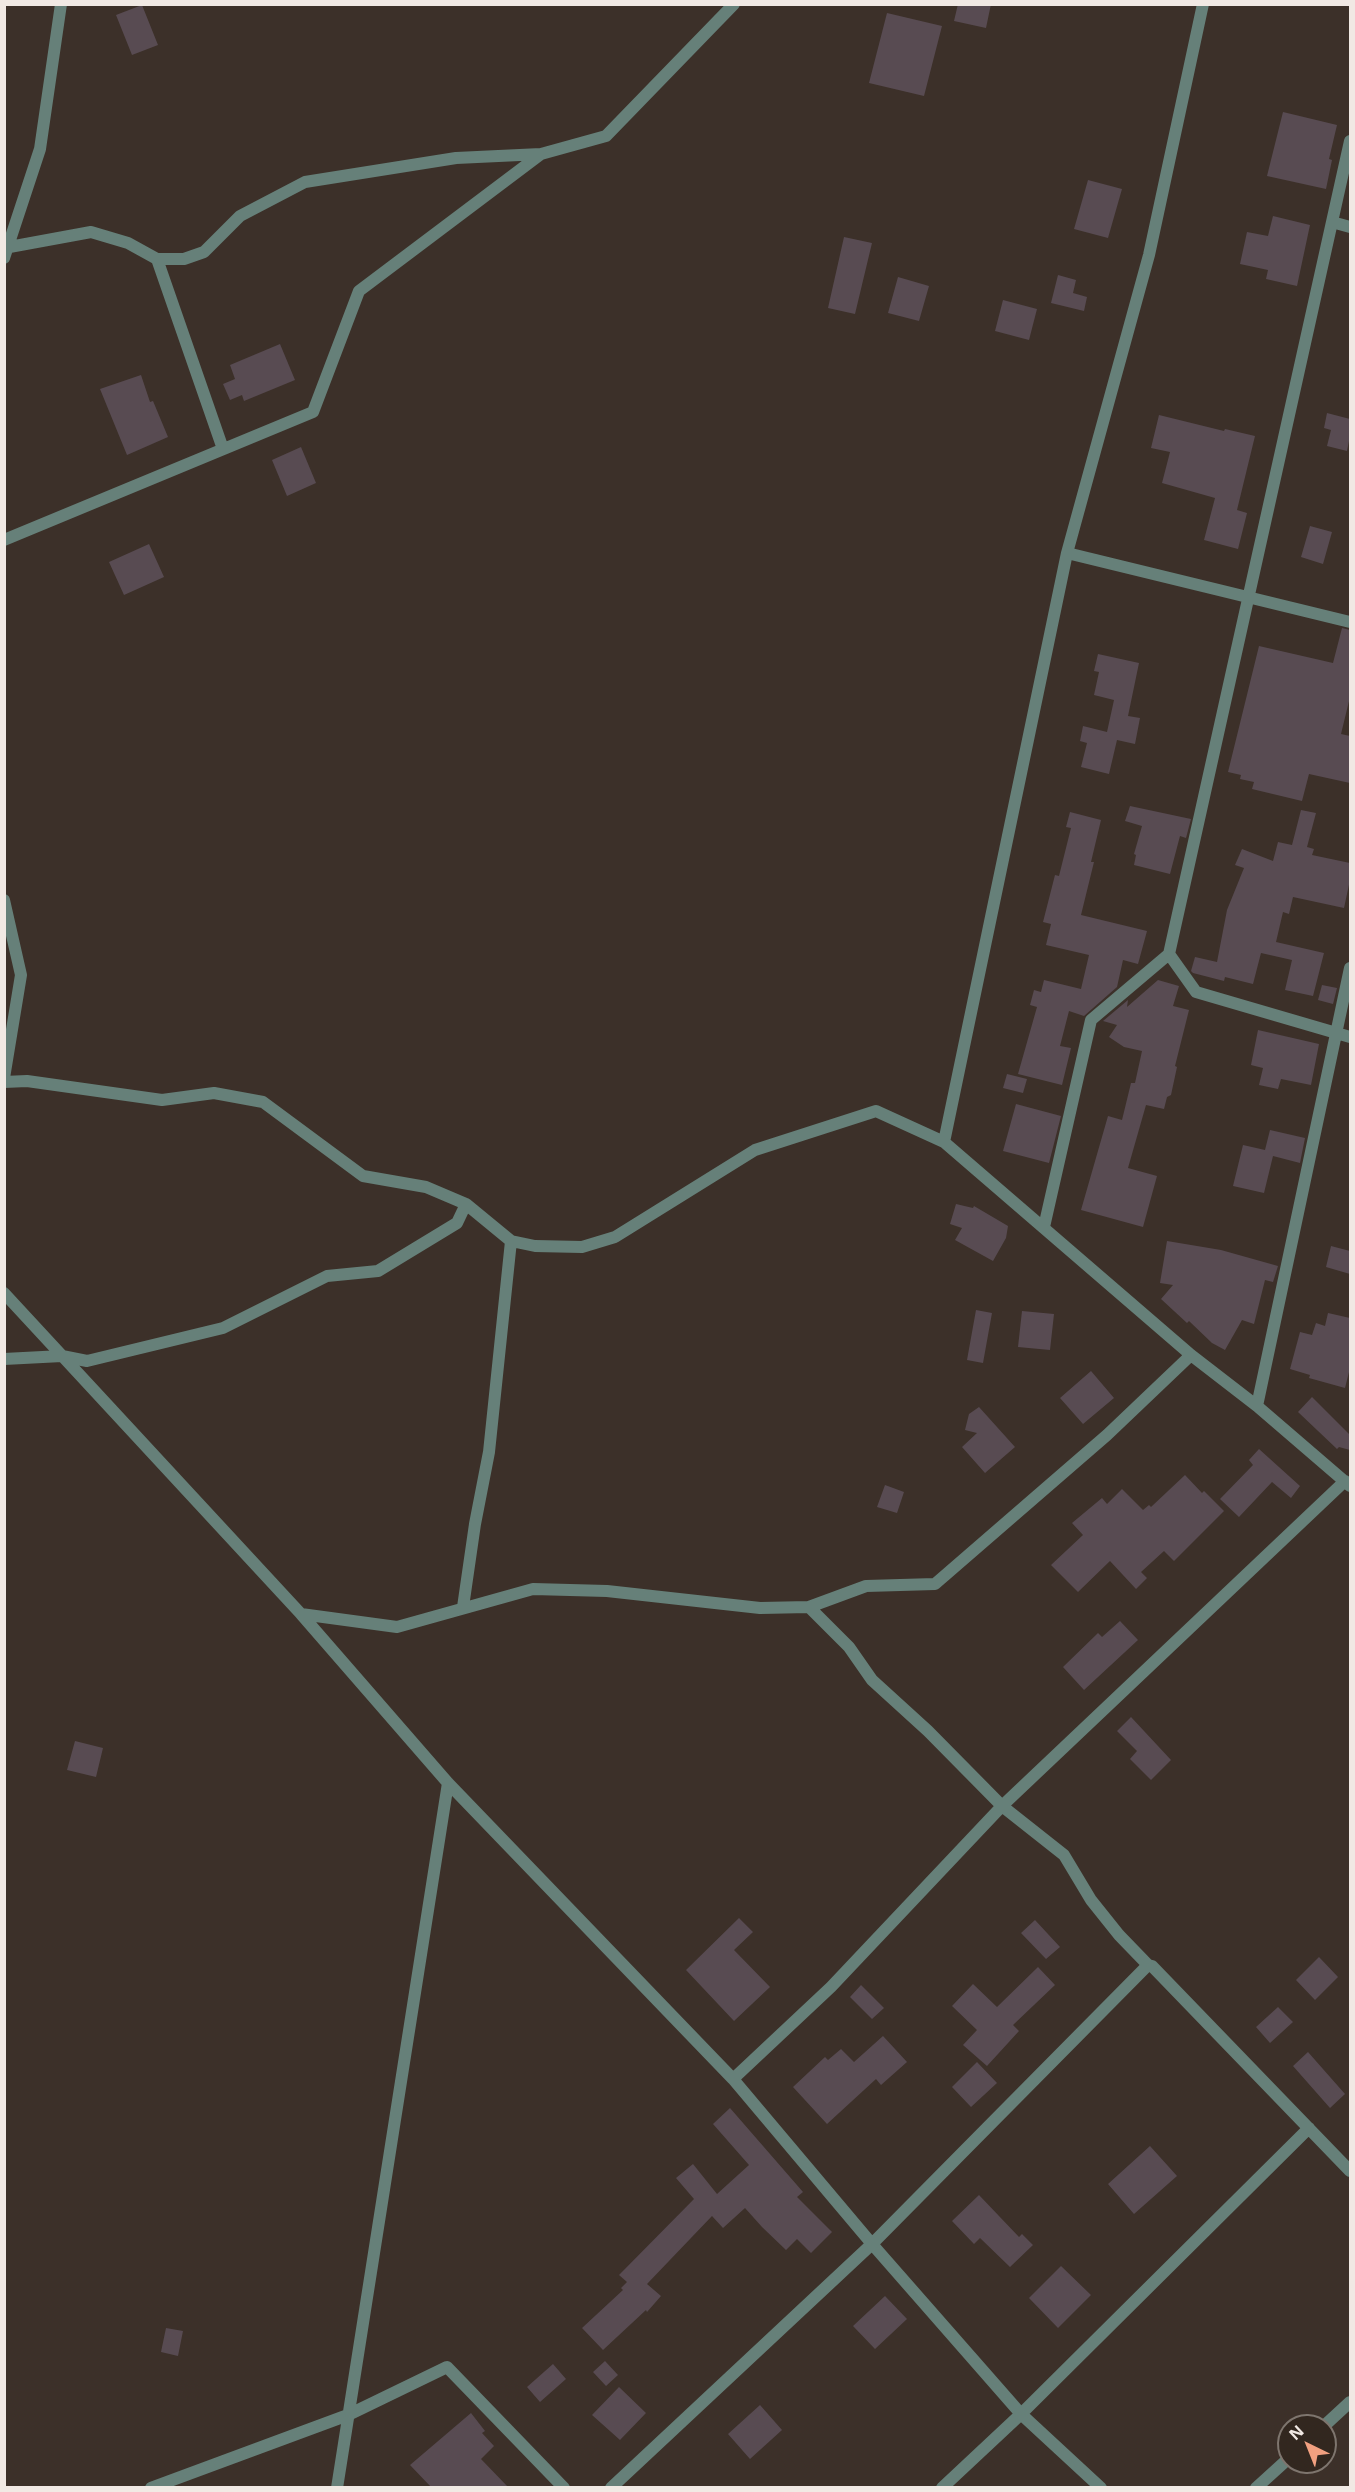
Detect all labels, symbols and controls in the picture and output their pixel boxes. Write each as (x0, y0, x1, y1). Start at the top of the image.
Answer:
north arrow (1277, 2414, 1337, 2474)
text: N (1284, 2420, 1308, 2445)

